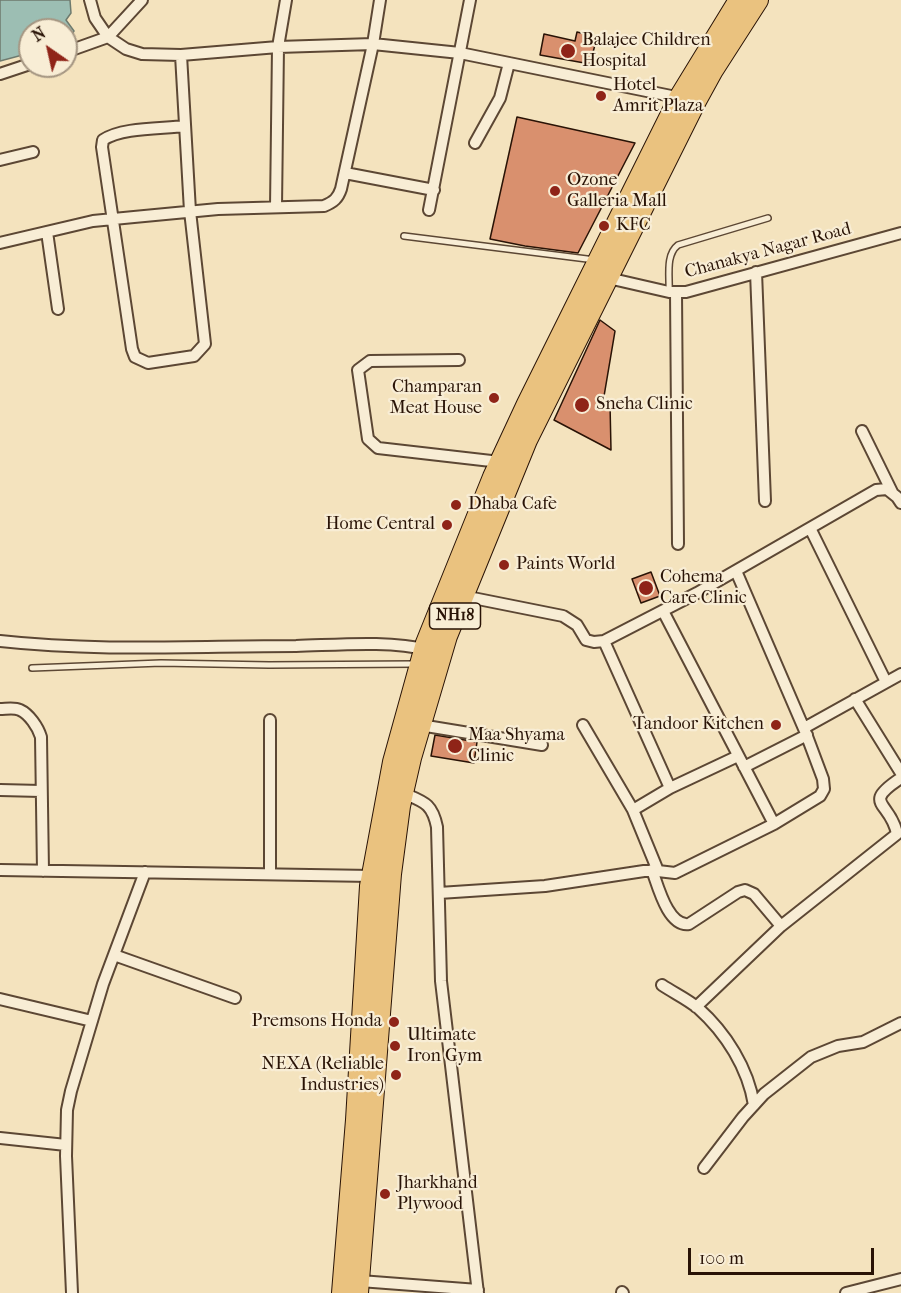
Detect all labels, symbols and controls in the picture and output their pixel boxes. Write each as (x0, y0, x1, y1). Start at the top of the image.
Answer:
north arrow (18, 18, 78, 78)
text: N (28, 23, 49, 46)
place label: Balajee Children Hospital (582, 30, 711, 72)
marker: Balajee Children Hospital (559, 42, 577, 60)
place label: Hotel Amrit Plaza (613, 75, 703, 118)
marker: Hotel Amrit Plaza (594, 89, 608, 103)
place label: Ozone Galleria Mall (567, 170, 667, 213)
marker: Ozone Galleria Mall (548, 184, 562, 198)
place label: KFC (616, 215, 651, 237)
street label: Chanakya Nagar Road (682, 218, 854, 284)
marker: KFC (597, 219, 611, 233)
place label: Champaran Meat House (390, 377, 482, 420)
marker: Champaran Meat House (487, 391, 501, 405)
place label: Sneha Clinic (596, 394, 693, 416)
marker: Sneha Clinic (573, 396, 591, 414)
place label: Dhaba Cafe (468, 494, 557, 516)
marker: Dhaba Cafe (449, 498, 463, 512)
place label: Home Central (326, 514, 435, 536)
marker: Home Central (440, 518, 454, 532)
place label: Paints World (516, 554, 615, 576)
marker: Paints World (497, 558, 511, 572)
place label: Cohema Care Clinic (660, 567, 747, 610)
marker: Cohema Care Clinic (637, 579, 655, 597)
road number: NH18 (430, 603, 480, 629)
place label: Tandoor Kitchen (633, 714, 764, 736)
marker: Tandoor Kitchen (769, 718, 783, 732)
place label: Maa Shyama Clinic (468, 725, 565, 768)
marker: Maa Shyama Clinic (446, 737, 464, 755)
place label: Premsons Honda (252, 1011, 382, 1033)
marker: Premsons Honda (387, 1015, 401, 1029)
place label: Ultimate Iron Gym (407, 1025, 482, 1068)
marker: Ultimate Iron Gym (388, 1039, 402, 1053)
place label: NEXA (Reliable Industries) (261, 1054, 384, 1096)
marker: NEXA (Reliable Industries) (389, 1068, 403, 1082)
place label: Jharkhand Plywood (397, 1173, 477, 1216)
marker: Jharkhand Plywood (378, 1187, 392, 1201)
scale bar (691, 1236, 877, 1274)
text: 100 m (699, 1248, 744, 1269)

